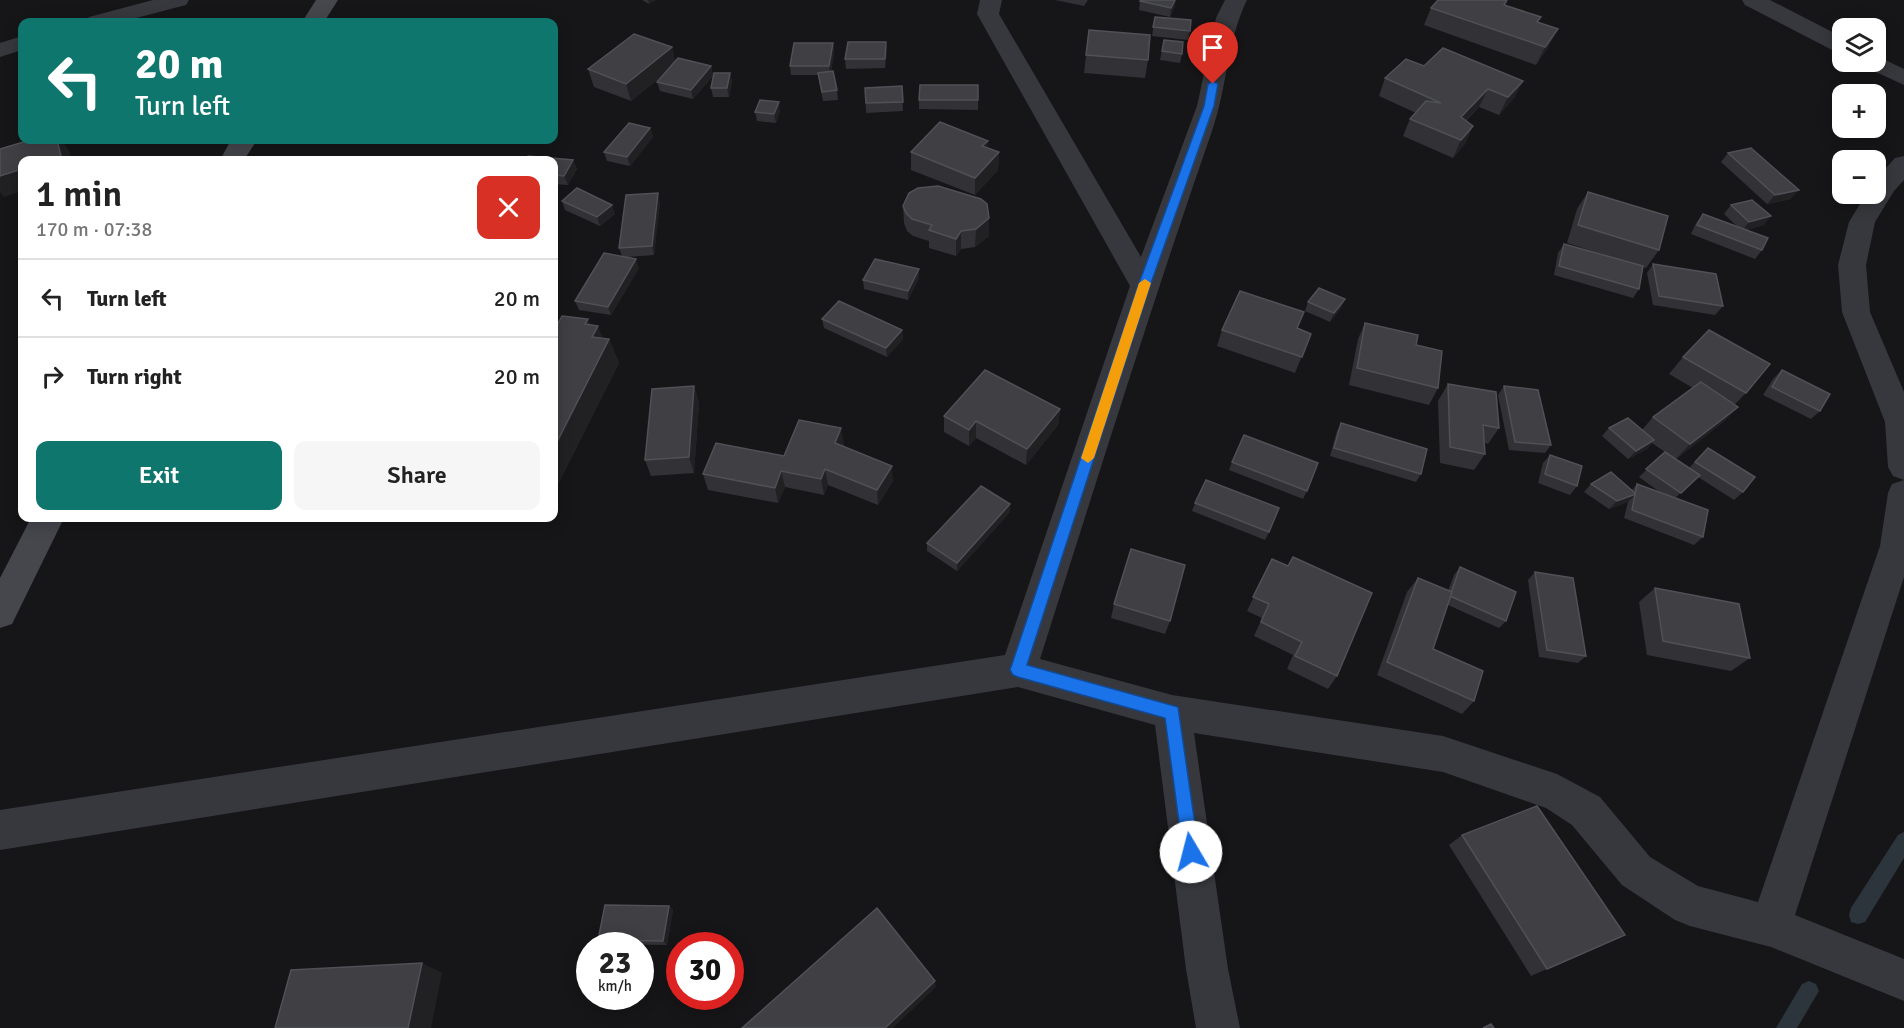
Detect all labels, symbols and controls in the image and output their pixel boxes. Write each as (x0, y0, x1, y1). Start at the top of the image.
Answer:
map controls (1832, 18, 1886, 204)
button: layers (1832, 18, 1886, 72)
pin (1187, 22, 1238, 84)
icon: arrive (1196, 31, 1229, 64)
text: 20 m (135, 39, 224, 90)
icon: left (36, 42, 114, 120)
button: + (1832, 84, 1886, 138)
text: Turn left (135, 90, 230, 123)
button: − (1832, 150, 1886, 204)
text: 1 min (36, 172, 122, 217)
button: close (477, 176, 540, 239)
text: 170 m · 07:38 (36, 217, 152, 242)
icon: left (36, 282, 69, 315)
text: Turn left (87, 285, 167, 312)
text: 20 m (494, 285, 540, 312)
icon: right (36, 360, 69, 393)
text: Turn right (87, 363, 182, 390)
text: 20 m (494, 363, 540, 390)
button: Exit (36, 441, 282, 510)
button: Share (294, 441, 540, 510)
position arrow (1159, 820, 1223, 884)
speed limit sign: 30 (666, 932, 744, 1010)
text: 23 (599, 945, 631, 982)
text: km/h (598, 977, 632, 995)

